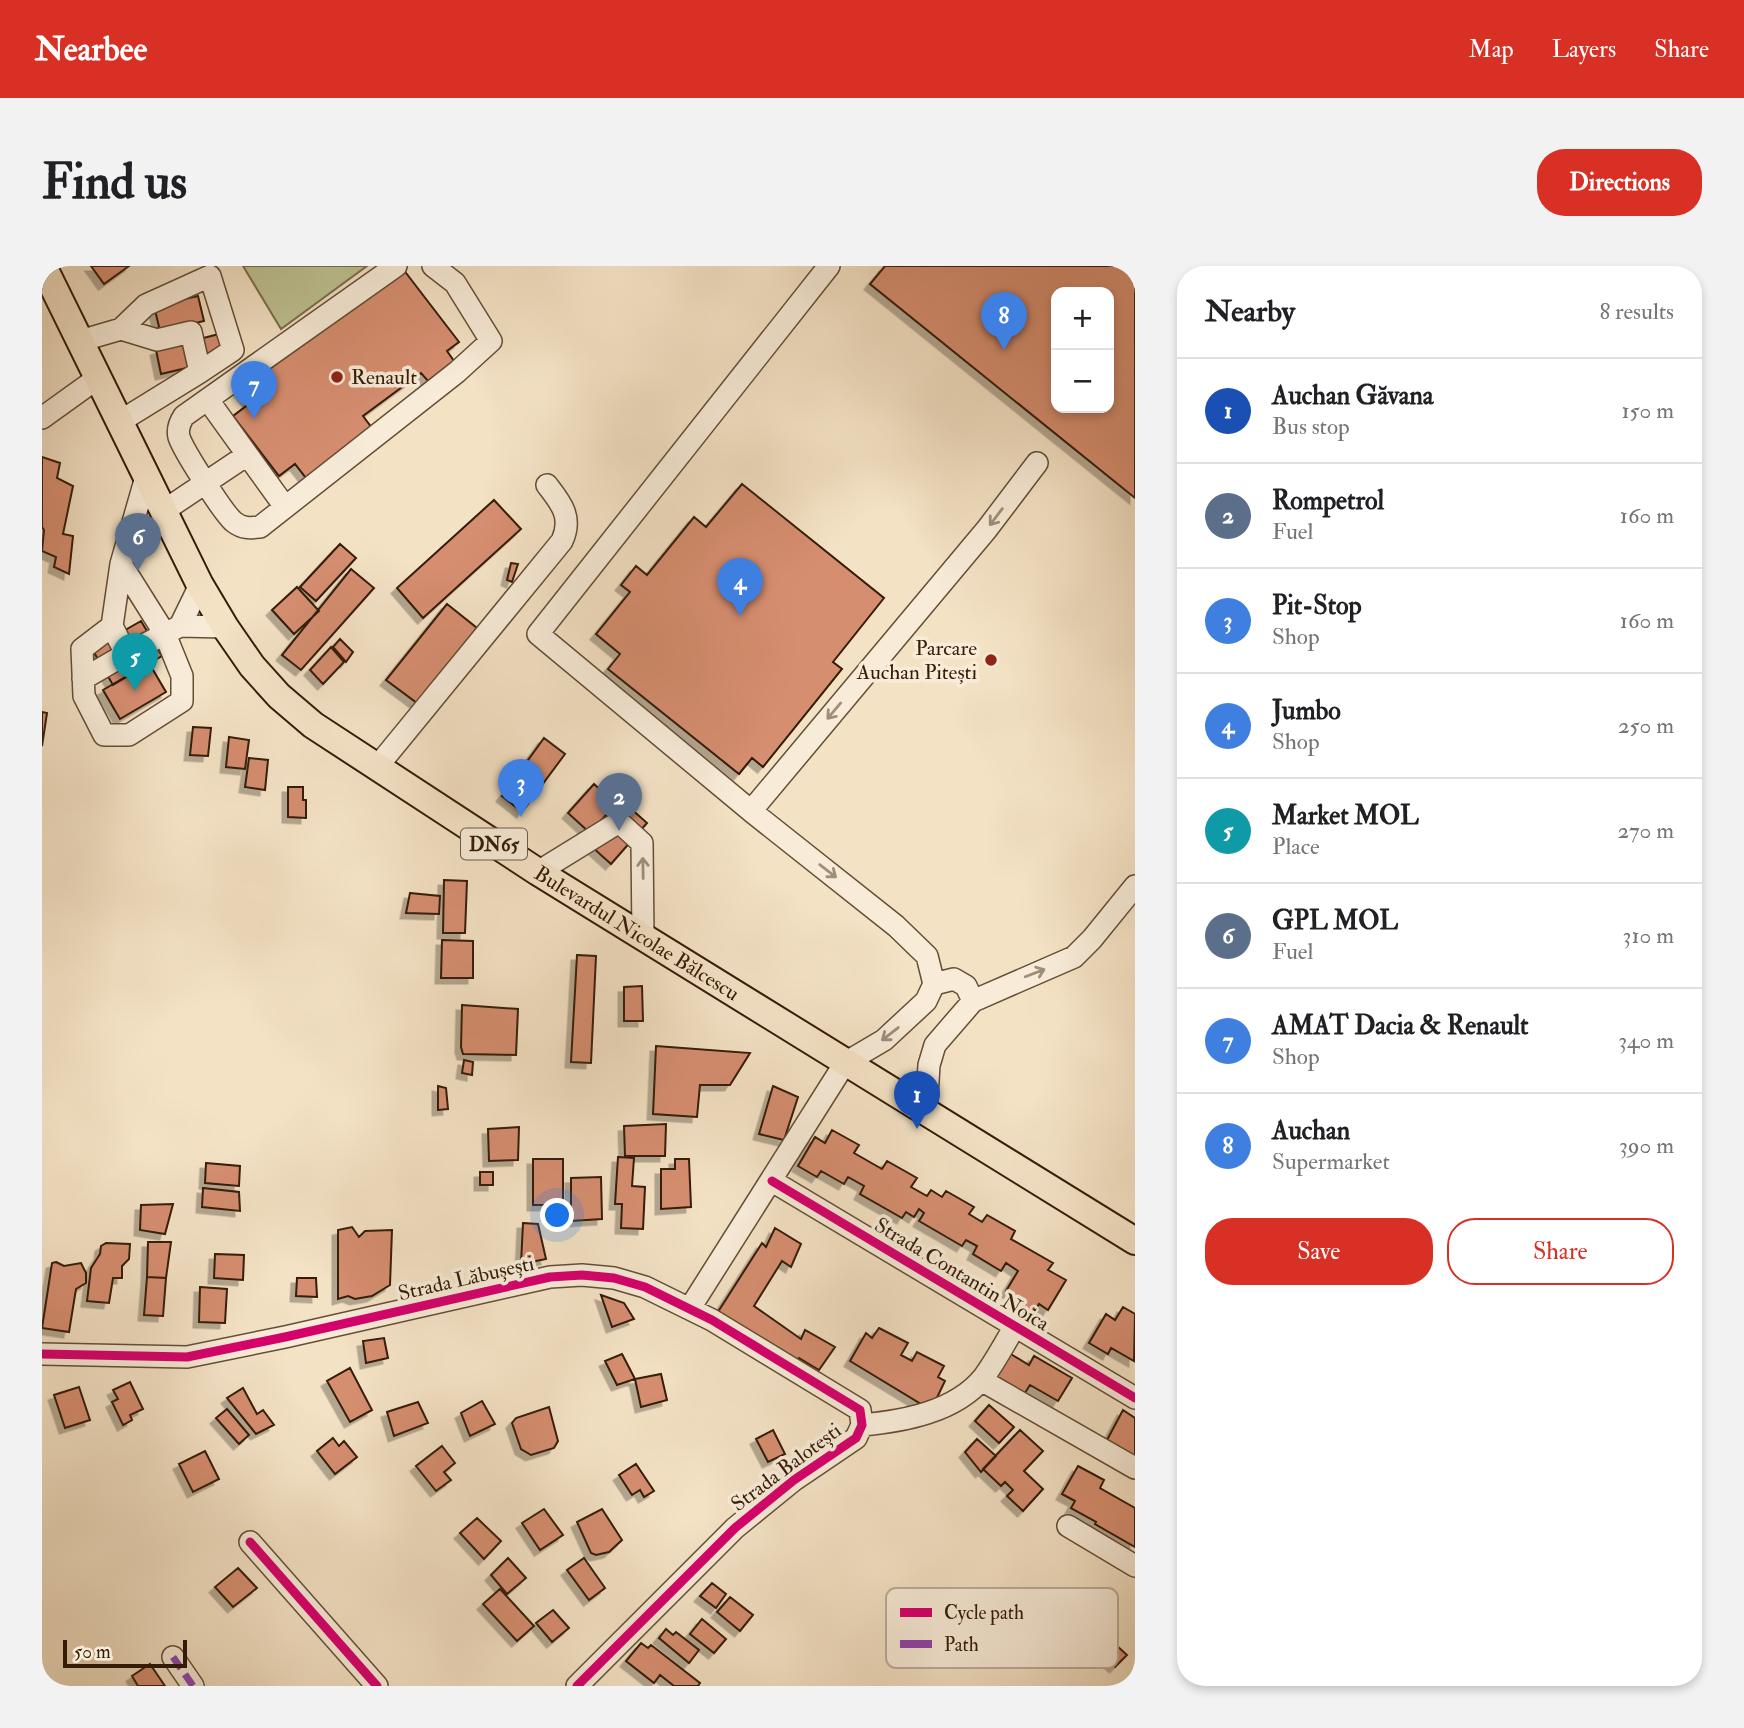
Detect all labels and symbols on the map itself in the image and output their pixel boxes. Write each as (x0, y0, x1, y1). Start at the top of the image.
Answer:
pin: 8 (981, 292, 1027, 350)
pin: 7 (231, 361, 277, 419)
place label: Renault (351, 364, 417, 391)
marker: Renault (329, 369, 345, 385)
one-way arrow (988, 508, 1003, 526)
pin: 6 (115, 513, 161, 571)
pin: 4 (717, 558, 763, 616)
pin: 5 (112, 633, 158, 691)
place label: Parcare Auchan Pitești (856, 635, 977, 686)
marker: Parcare Auchan Pitești (983, 652, 999, 668)
one-way arrow (827, 702, 843, 720)
pin: 3 (498, 759, 544, 817)
pin: 2 (596, 773, 642, 831)
road number: DN65 (461, 828, 527, 860)
one-way arrow (636, 857, 649, 880)
street label: Bulevardul Nicolae Bălcescu (529, 860, 744, 1007)
one-way arrow (818, 864, 836, 879)
one-way arrow (1024, 966, 1046, 979)
one-way arrow (881, 1027, 900, 1042)
pin: 1 (894, 1071, 940, 1129)
your location (540, 1198, 574, 1232)
street label: Strada Contantin Noica (869, 1212, 1054, 1338)
street label: Strada Lăbușești (395, 1250, 537, 1307)
street label: Strada Balotești (726, 1417, 847, 1518)
legend (886, 1588, 1118, 1668)
text: Cycle path (944, 1601, 1024, 1626)
text: Path (944, 1633, 979, 1657)
scale bar (63, 1637, 187, 1669)

